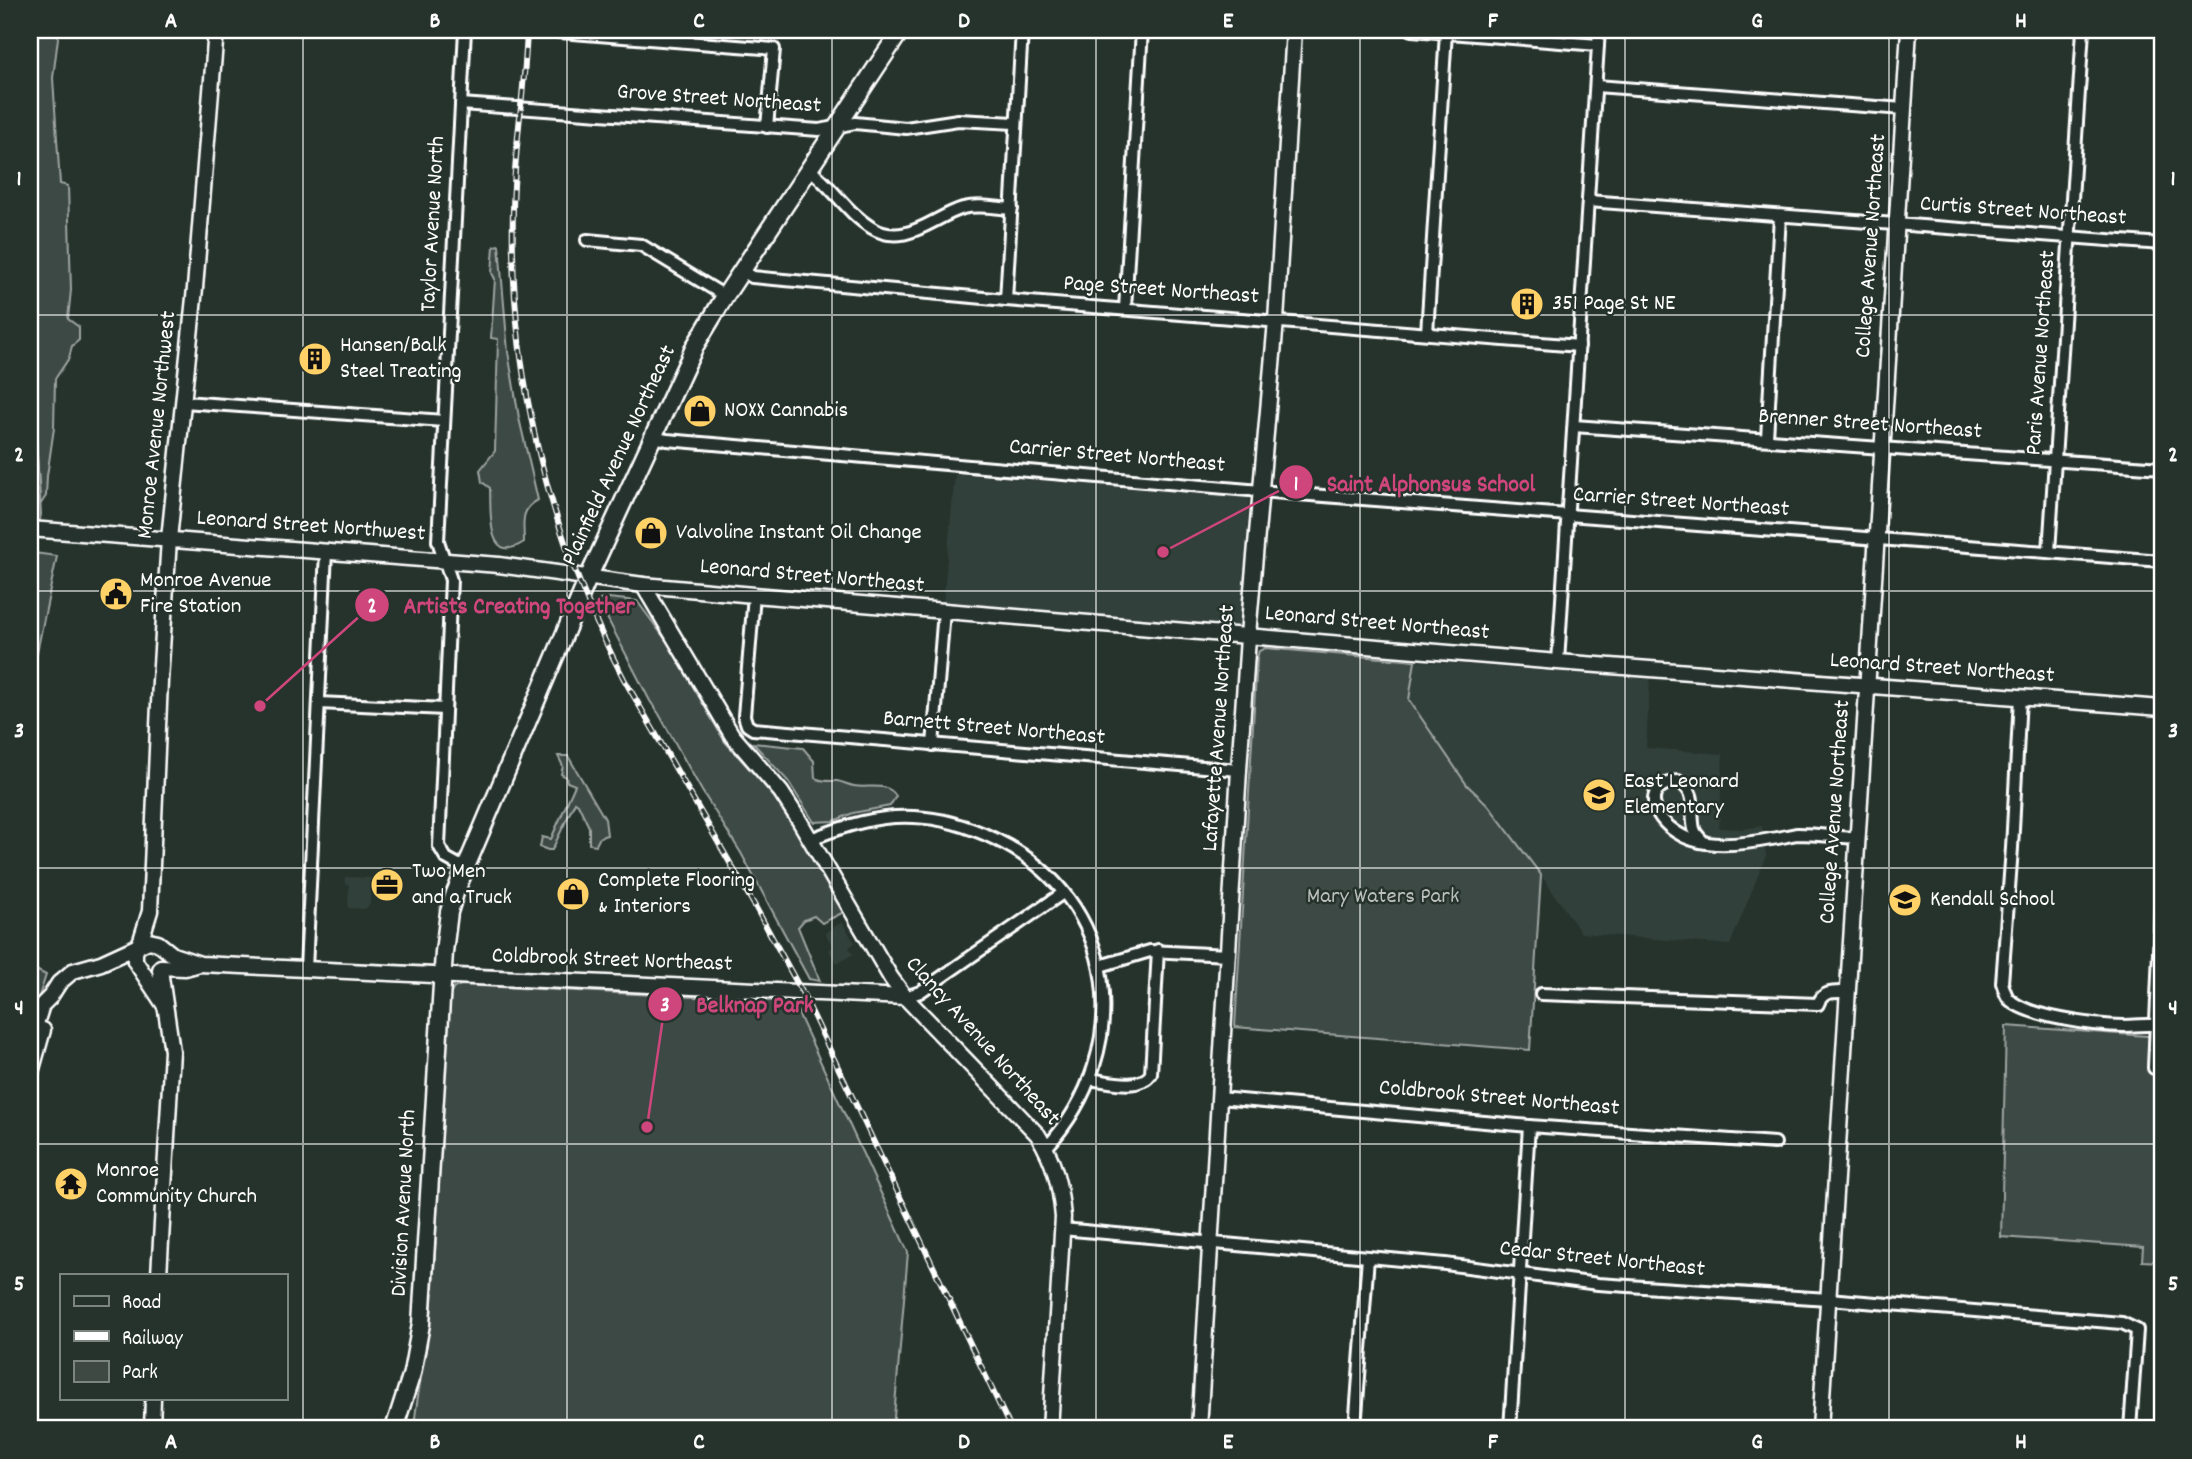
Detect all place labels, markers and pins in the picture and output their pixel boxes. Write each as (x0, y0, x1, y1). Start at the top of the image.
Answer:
building icon: 351 Page St NE (1508, 285, 1546, 323)
place label: 351 Page St NE (1552, 288, 1676, 321)
place label: Hansen/Balk Steel Treating (340, 330, 462, 389)
building icon: Hansen/Balk Steel Treating (296, 340, 334, 378)
shop icon: NOXX Cannabis (681, 392, 719, 430)
place label: NOXX Cannabis (724, 395, 848, 428)
callout: Saint Alphonsus School (1278, 460, 1550, 505)
shop icon: Valvoline Instant Oil Change (632, 514, 670, 552)
place label: Valvoline Instant Oil Change (676, 517, 922, 550)
place label: Monroe Avenue Fire Station (140, 565, 271, 624)
public building icon: Monroe Avenue Fire Station (97, 575, 135, 613)
callout: Artists Creating Together (354, 582, 649, 627)
place label: East Leonard Elementary (1624, 766, 1739, 825)
school or university icon: East Leonard Elementary (1580, 776, 1618, 814)
place label: Two Men and a Truck (412, 856, 512, 915)
place label: Complete Flooring & Interiors (598, 865, 755, 924)
office icon: Two Men and a Truck (368, 866, 406, 904)
shop icon: Complete Flooring & Interiors (554, 875, 592, 913)
school or university icon: Kendall School (1886, 881, 1924, 919)
place label: Kendall School (1930, 884, 2056, 917)
callout: Belknap Park (648, 982, 828, 1027)
place label: Monroe Community Church (96, 1155, 257, 1214)
temple icon: Monroe Community Church (52, 1165, 90, 1203)

